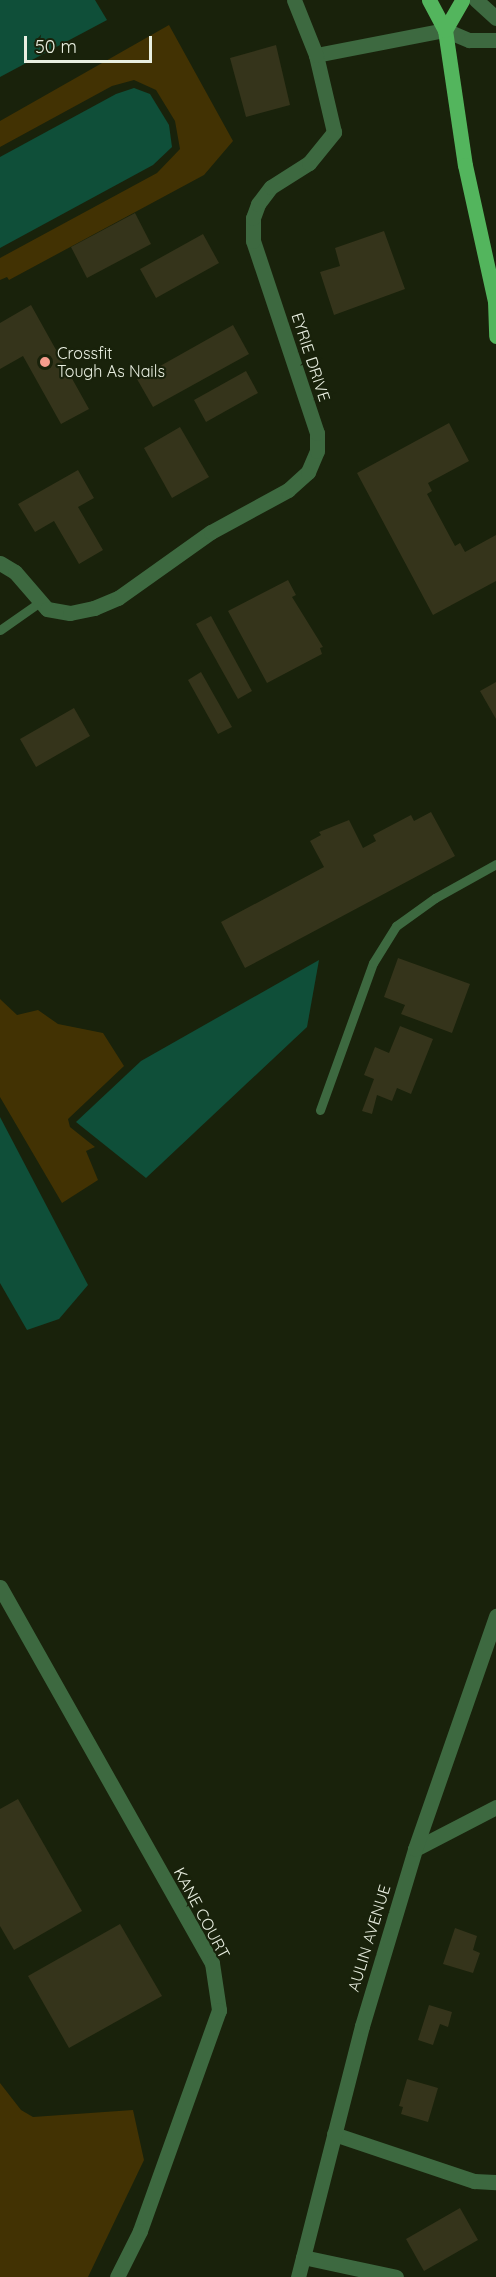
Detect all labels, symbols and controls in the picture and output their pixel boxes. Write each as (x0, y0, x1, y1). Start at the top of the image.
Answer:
scale bar (27, 24, 154, 62)
text: 50 m (35, 35, 77, 58)
street label: EYRIE DRIVE (288, 310, 334, 404)
place label: Crossfit Tough As Nails (57, 343, 165, 381)
marker: Crossfit Tough As Nails (38, 355, 52, 369)
street label: KANE COURT (170, 1864, 234, 1962)
street label: AULIN AVENUE (344, 1882, 394, 1994)

